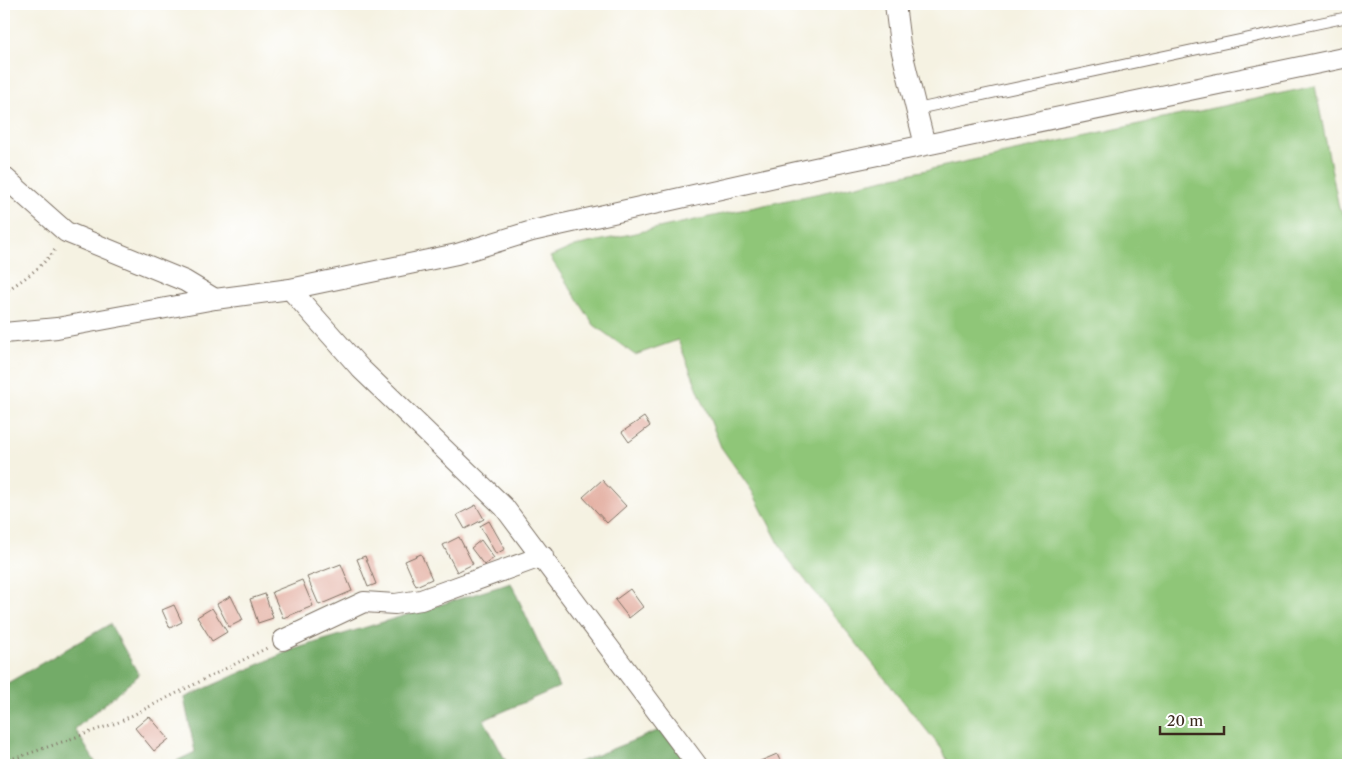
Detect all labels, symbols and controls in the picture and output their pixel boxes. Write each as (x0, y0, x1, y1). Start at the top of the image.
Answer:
scale bar (1160, 704, 1223, 736)
text: 20 m (1167, 711, 1203, 730)

